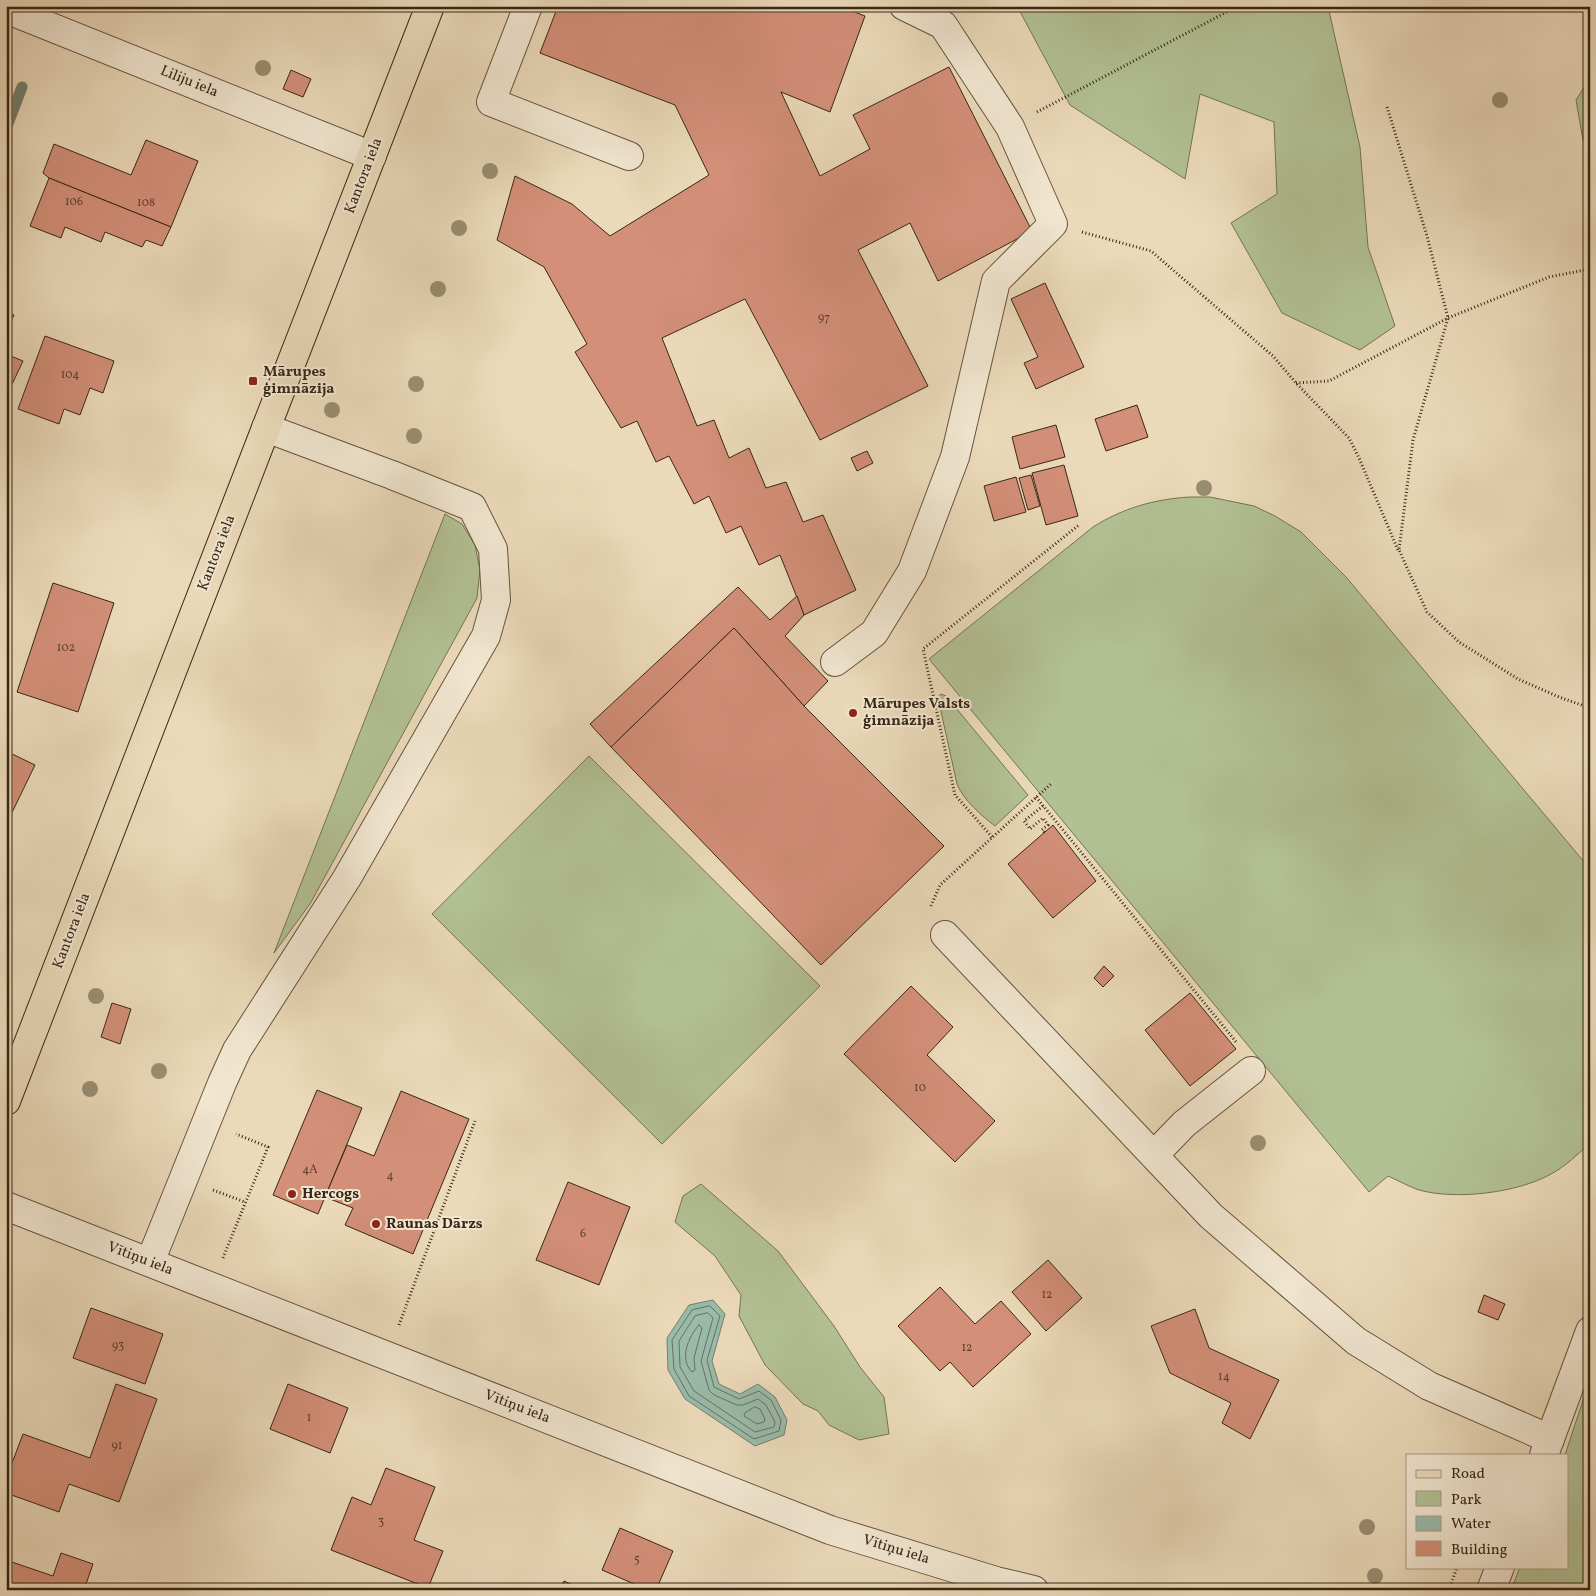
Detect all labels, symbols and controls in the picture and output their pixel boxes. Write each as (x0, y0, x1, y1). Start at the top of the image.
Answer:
street label: Liliju iela (157, 61, 221, 103)
street label: Kantora iela (340, 135, 388, 217)
house number: 106 (65, 194, 83, 210)
house number: 108 (137, 195, 155, 211)
house number: 97 (818, 310, 830, 326)
place label: Mārupes ģimnāzija (263, 362, 335, 400)
house number: 104 (61, 367, 79, 383)
marker: Mārupes ģimnāzija (247, 375, 259, 387)
street label: Kantora iela (193, 512, 241, 594)
house number: 102 (57, 640, 75, 656)
place label: Mārupes Valsts ģimnāzija (863, 694, 970, 732)
marker: Mārupes Valsts ģimnāzija (847, 707, 859, 719)
street label: Kantora iela (48, 890, 96, 972)
house number: 10 (914, 1080, 926, 1096)
house number: 4A (302, 1162, 318, 1178)
house number: 4 (386, 1168, 394, 1184)
place label: Hercogs (302, 1184, 359, 1205)
marker: Hercogs (286, 1188, 298, 1200)
place label: Raunas Dārzs (386, 1214, 483, 1235)
marker: Raunas Dārzs (370, 1218, 382, 1230)
house number: 6 (580, 1226, 586, 1242)
street label: Vītiņu iela (104, 1237, 176, 1281)
house number: 12 (1041, 1287, 1053, 1303)
house number: 93 (112, 1338, 124, 1354)
house number: 12 (961, 1340, 973, 1356)
house number: 14 (1218, 1369, 1230, 1385)
street label: Vītiņu iela (481, 1385, 553, 1429)
house number: 1 (307, 1410, 311, 1426)
house number: 91 (112, 1438, 122, 1454)
legend (1406, 1454, 1568, 1568)
text: Road (1451, 1464, 1485, 1485)
text: Park (1451, 1490, 1482, 1511)
house number: 3 (378, 1514, 384, 1530)
text: Water (1451, 1514, 1491, 1535)
street label: Vītiņu iela (860, 1530, 932, 1570)
text: Building (1451, 1540, 1508, 1561)
house number: 5 (634, 1552, 640, 1568)

